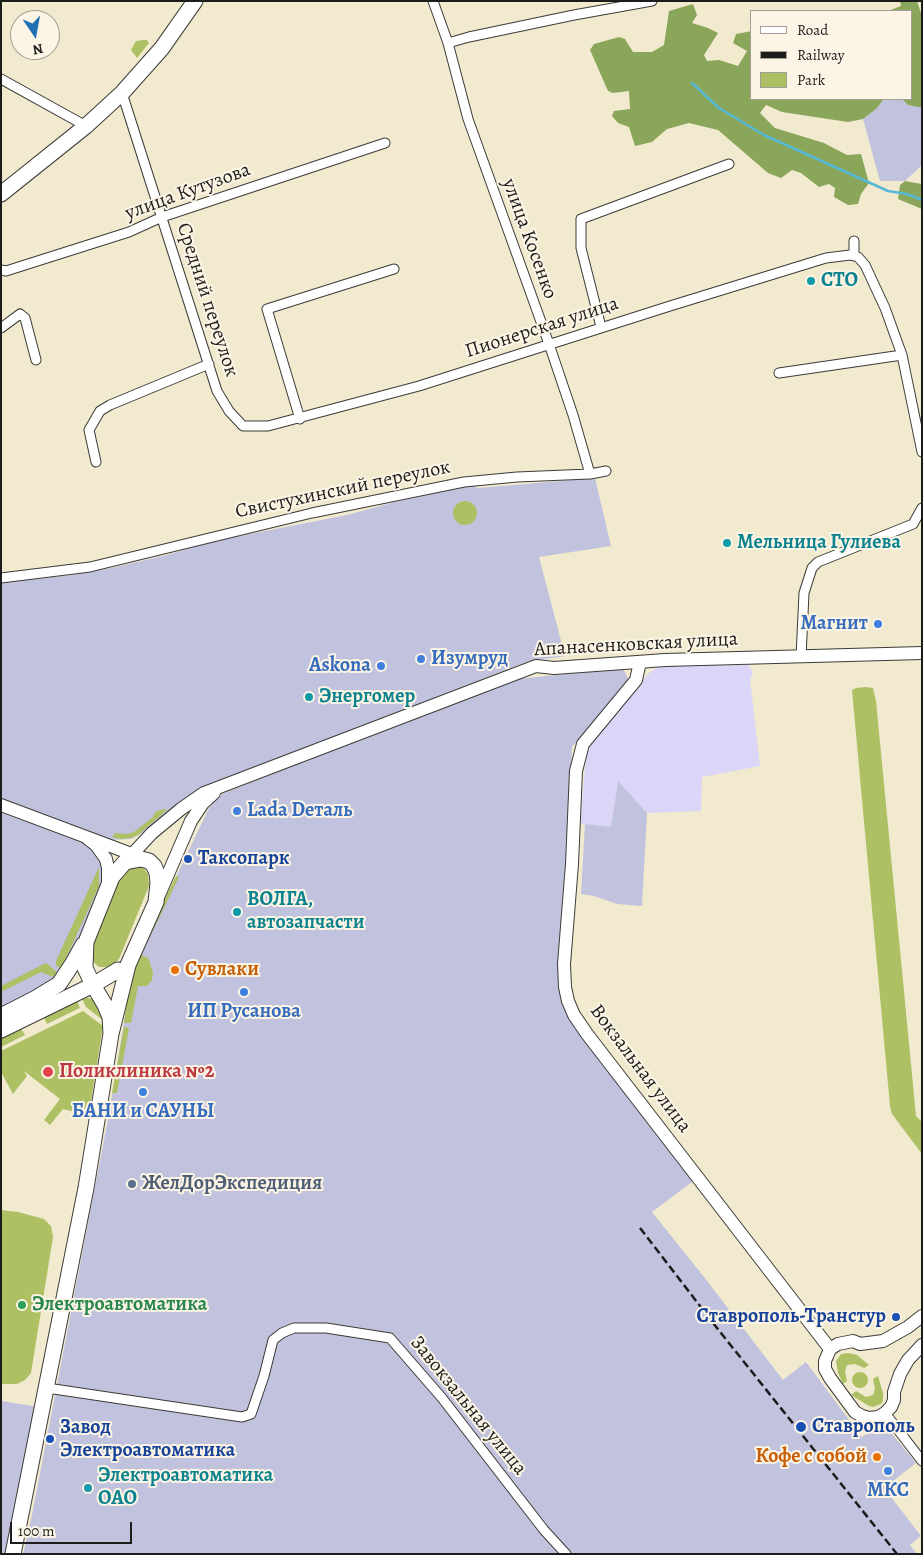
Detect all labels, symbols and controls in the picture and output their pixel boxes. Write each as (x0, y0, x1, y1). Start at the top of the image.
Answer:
north arrow (10, 10, 60, 60)
legend (750, 10, 913, 100)
text: Road (797, 20, 828, 40)
text: N (31, 39, 45, 60)
text: Railway (797, 45, 844, 65)
text: Park (797, 70, 825, 90)
street label: улица Кутузова (122, 158, 254, 226)
street label: улица Косенко (496, 175, 562, 303)
street label: Средний переулок (171, 220, 243, 380)
place label: СТО (821, 269, 858, 293)
marker: СТО (805, 275, 817, 287)
street label: Пионерская улица (462, 292, 622, 364)
street label: Свистухинский переулок (233, 455, 453, 525)
place label: Мельница Гулиева (737, 531, 901, 555)
marker: Мельница Гулиева (721, 537, 733, 549)
place label: Магнит (800, 612, 868, 636)
marker: Магнит (872, 618, 884, 630)
street label: Апанасенковская улица (534, 628, 738, 662)
place label: Изумруд (431, 647, 508, 671)
marker: Изумруд (415, 653, 427, 665)
place label: Askona (309, 654, 371, 678)
marker: Askona (375, 660, 387, 672)
place label: Энергомер (319, 685, 415, 709)
marker: Энергомер (303, 691, 315, 703)
place label: Lada Dеталь (247, 799, 352, 823)
marker: Lada Dеталь (231, 805, 243, 817)
place label: Таксопарк (198, 847, 289, 871)
marker: Таксопарк (182, 853, 194, 865)
place label: ВОЛГА, автозапчасти (247, 888, 365, 935)
marker: ВОЛГА, автозапчасти (231, 906, 243, 918)
place label: Сувлаки (185, 958, 259, 982)
marker: Сувлаки (169, 964, 181, 976)
marker: ИП Русанова (238, 986, 250, 998)
place label: ИП Русанова (187, 1000, 301, 1024)
street label: Вокзальная улица (584, 1000, 696, 1138)
place label: Поликлиника №2 (59, 1060, 214, 1084)
marker: Поликлиника №2 (41, 1065, 55, 1079)
marker: БАНИ и САУНЫ (137, 1086, 149, 1098)
place label: БАНИ и САУНЫ (72, 1100, 214, 1124)
place label: ЖелДорЭкспедиция (142, 1172, 322, 1196)
marker: ЖелДорЭкспедиция (126, 1178, 138, 1190)
place label: Электроавтоматика (32, 1293, 207, 1317)
marker: Электроавтоматика (16, 1299, 28, 1311)
place label: Ставрополь-Транстур (696, 1305, 886, 1329)
marker: Ставрополь-Транстур (890, 1311, 902, 1323)
street label: Завокзальная улица (405, 1332, 531, 1480)
place label: Ставрополь (812, 1415, 915, 1439)
place label: Завод Электроавтоматика (60, 1416, 235, 1463)
marker: Ставрополь (794, 1420, 808, 1434)
marker: Завод Электроавтоматика (44, 1433, 56, 1445)
place label: Кофе с собой (756, 1445, 867, 1469)
marker: Кофе с собой (871, 1451, 883, 1463)
place label: Электроавтоматика ОАО (98, 1464, 273, 1511)
marker: МКС (882, 1465, 894, 1477)
place label: МКС (867, 1479, 909, 1503)
marker: Электроавтоматика ОАО (82, 1482, 94, 1494)
scale bar (12, 1512, 135, 1544)
text: 100 m (18, 1521, 55, 1541)

